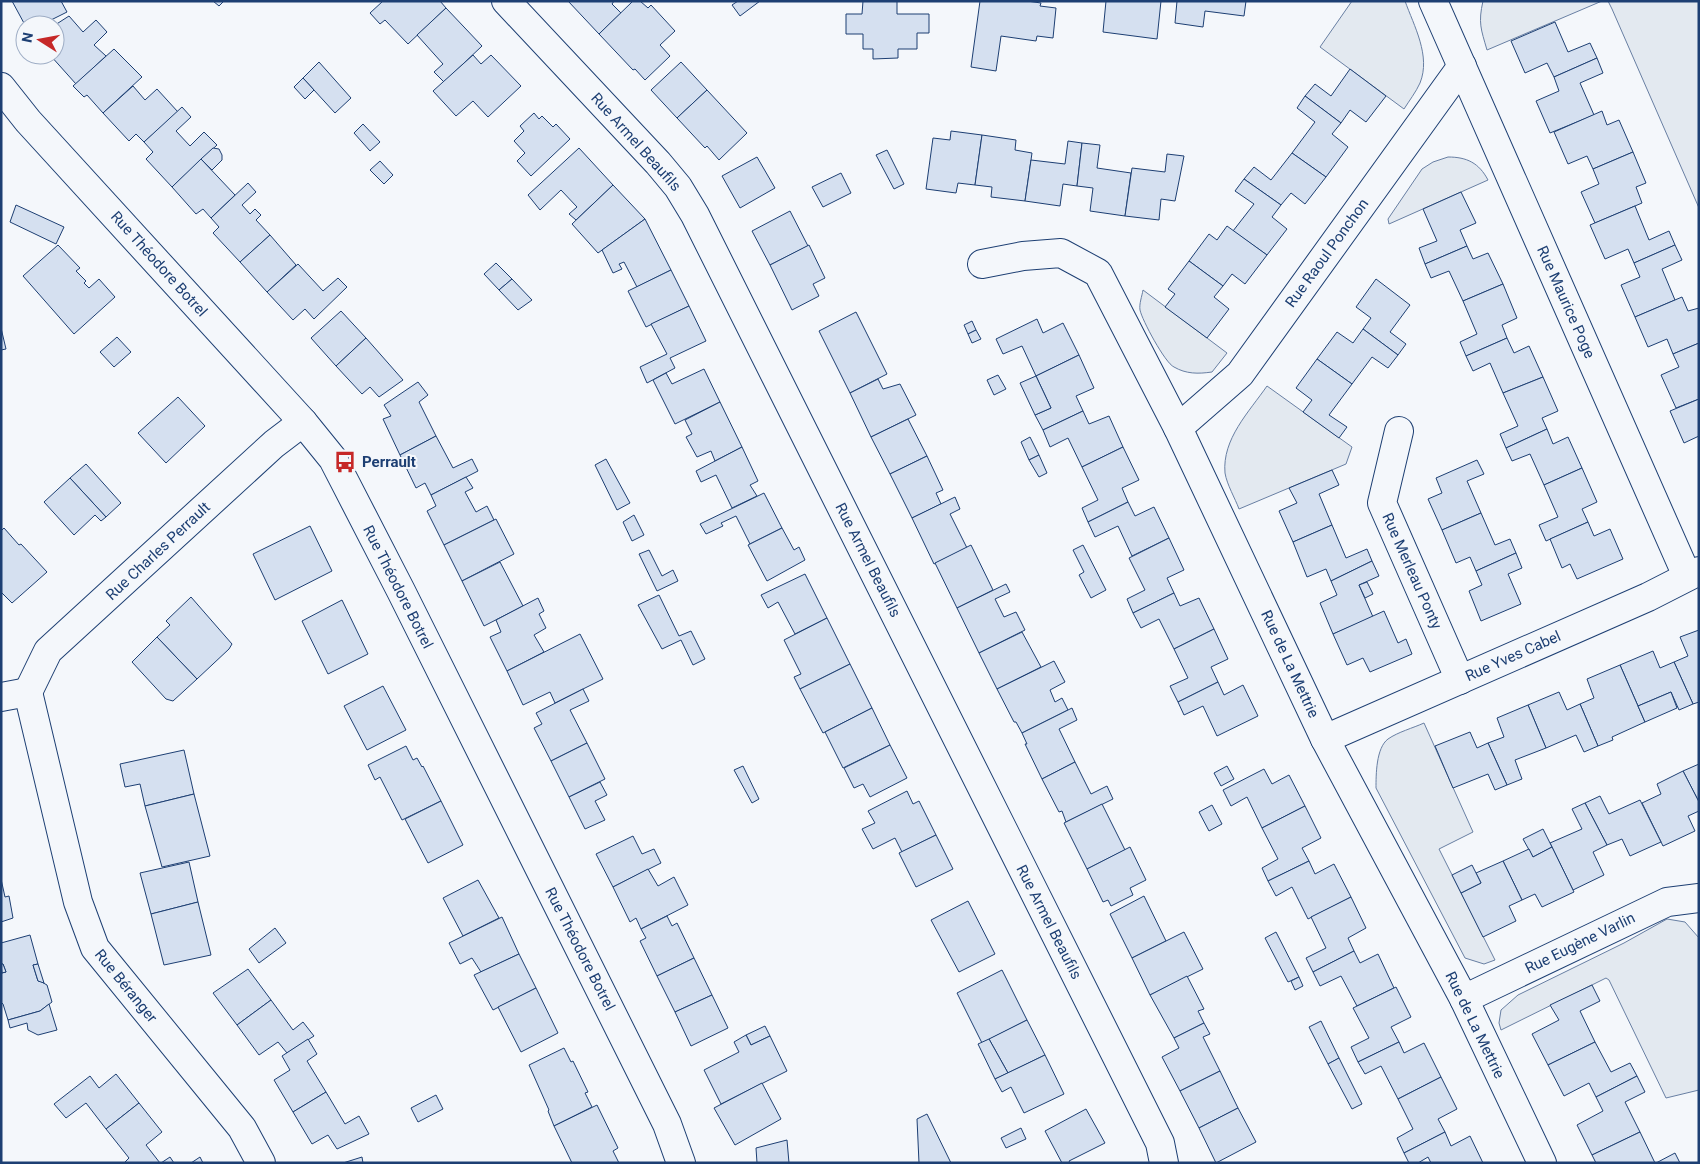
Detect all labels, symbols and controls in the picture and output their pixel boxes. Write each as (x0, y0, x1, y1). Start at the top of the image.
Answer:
north arrow (15, 15, 65, 65)
text: N (18, 31, 36, 44)
street label: Rue Armel Beaufils (587, 89, 685, 195)
street label: Rue Raoul Ponchon (1282, 195, 1372, 311)
street label: Rue Théodore Botrel (107, 208, 211, 320)
street label: Rue Maurice Poge (1533, 243, 1599, 361)
bus stop icon: Perrault (332, 449, 358, 475)
place label: Perrault (362, 453, 416, 471)
street label: Rue Charles Perrault (102, 498, 214, 604)
street label: Rue Armel Beaufils (831, 500, 905, 620)
street label: Rue Merleau Ponty (1378, 510, 1446, 632)
street label: Rue Théodore Botrel (359, 522, 437, 652)
street label: Rue de La Mettrie (1257, 607, 1323, 721)
street label: Rue Yves Cabel (1462, 627, 1564, 685)
street label: Rue Armel Beaufils (1012, 862, 1086, 982)
street label: Rue Théodore Botrel (541, 884, 619, 1014)
street label: Rue Eugène Varlin (1522, 909, 1638, 977)
street label: Rue Béranger (91, 946, 161, 1026)
street label: Rue de La Mettrie (1441, 969, 1509, 1081)

